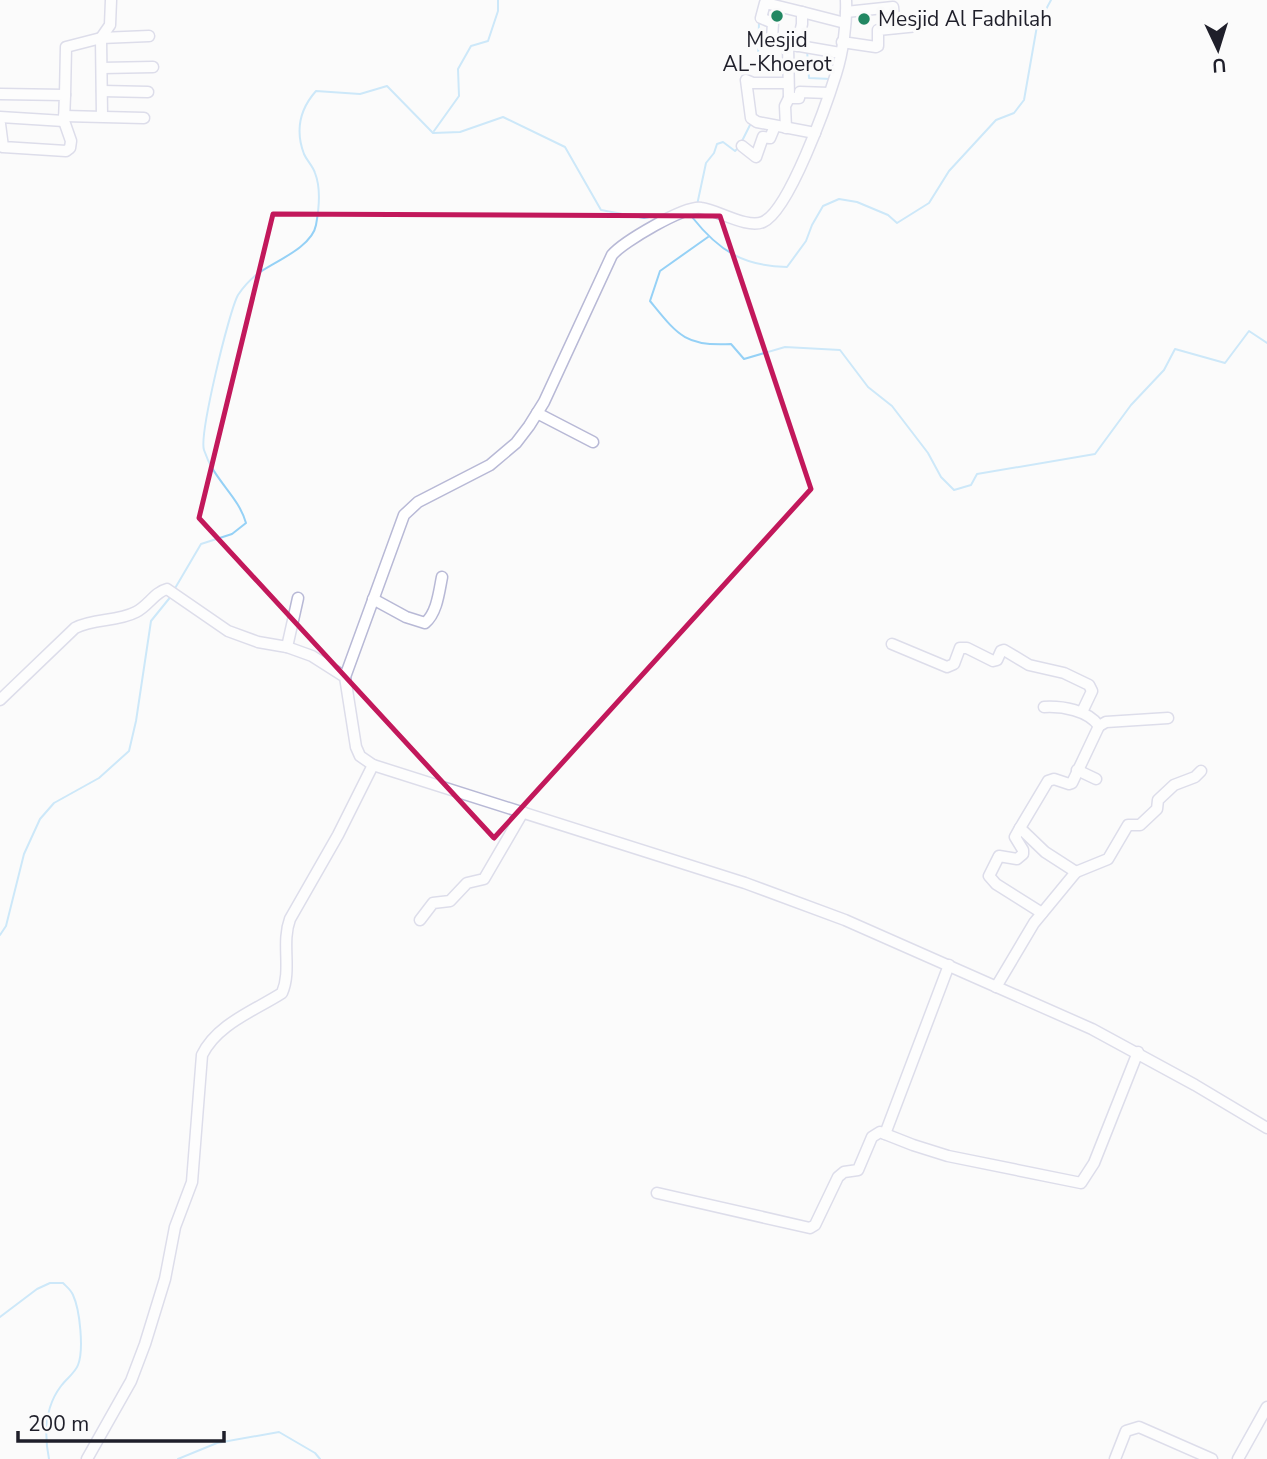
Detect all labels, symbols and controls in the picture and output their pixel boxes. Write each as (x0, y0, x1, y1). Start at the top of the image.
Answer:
place label: Mesjid Al Fadhilah (878, 5, 1052, 33)
marker: Mesjid AL-Khoerot (769, 8, 785, 24)
marker: Mesjid Al Fadhilah (856, 11, 872, 27)
north arrow (1183, 14, 1253, 84)
place label: Mesjid AL-Khoerot (722, 26, 832, 78)
text: U (1211, 52, 1227, 78)
scale bar (18, 1400, 224, 1444)
text: 200 m (28, 1410, 89, 1438)

